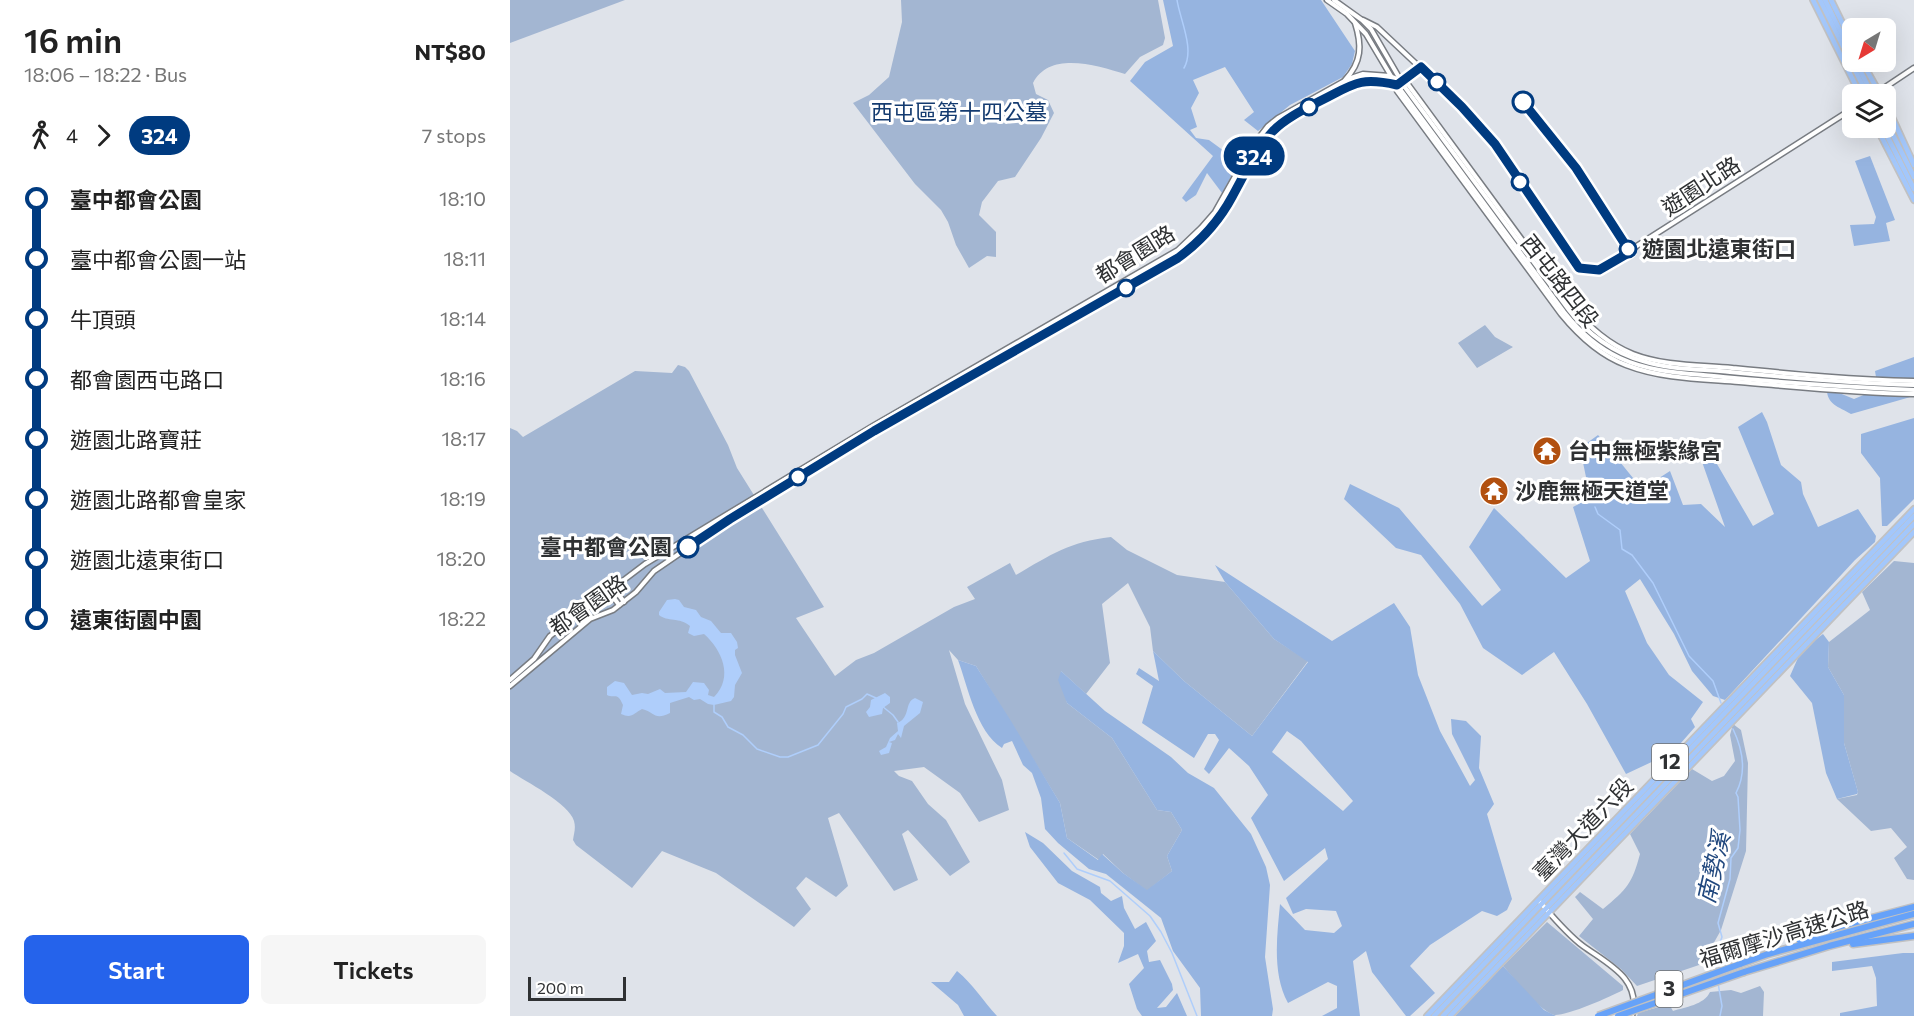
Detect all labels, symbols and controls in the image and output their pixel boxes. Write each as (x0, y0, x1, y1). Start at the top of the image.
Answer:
north arrow (1842, 18, 1896, 72)
map controls (1842, 18, 1896, 138)
text: 16 min (24, 19, 122, 60)
text: NT$80 (414, 38, 486, 65)
text: 18:06 – 18:22 · Bus (24, 62, 187, 86)
unlabelled marker (1428, 73, 1446, 91)
button: layers (1842, 84, 1896, 138)
unlabelled marker (1512, 91, 1534, 113)
park label: 西屯區第十四公墓 (871, 98, 1047, 125)
unlabelled marker (1300, 98, 1318, 116)
icon: walk (24, 119, 57, 152)
icon: forward (87, 119, 120, 152)
text: 4 (66, 123, 78, 147)
text: 324 (141, 123, 178, 148)
text: 7 stops (422, 123, 486, 147)
line badge: 324 (1220, 136, 1288, 176)
text: 324 (1236, 144, 1272, 169)
street label: 遊園北路 (1656, 150, 1745, 221)
unlabelled marker (1511, 173, 1529, 191)
text: 臺中都會公園 (70, 186, 202, 213)
text: 18:10 (439, 186, 486, 210)
street label: 都會園路 (1090, 219, 1179, 288)
street label: 西屯路四段 (1516, 229, 1605, 332)
place label: 遊園北遠東街口 (1642, 235, 1796, 262)
marker: 遊園北遠東街口 (1619, 240, 1637, 258)
text: 臺中都會公園一站 (70, 246, 246, 273)
text: 18:11 (443, 246, 486, 270)
unlabelled marker (1117, 279, 1135, 297)
text: 牛頂頭 (70, 306, 136, 333)
text: 18:14 (440, 306, 486, 330)
text: 都會園西屯路口 (70, 366, 224, 393)
text: 18:16 (440, 366, 486, 390)
text: 遊園北路寶莊 (70, 426, 202, 453)
text: 18:17 (441, 426, 486, 450)
temple icon: 台中無極紫緣宮 (1531, 435, 1563, 467)
place label: 台中無極紫緣宮 (1568, 437, 1722, 464)
unlabelled marker (789, 468, 807, 486)
temple icon: 沙鹿無極天道堂 (1478, 475, 1510, 507)
place label: 沙鹿無極天道堂 (1515, 477, 1669, 504)
text: 遊園北路都會皇家 (70, 486, 246, 513)
text: 18:19 (440, 486, 486, 510)
place label: 臺中都會公園 (540, 533, 672, 560)
marker: 臺中都會公園 (677, 536, 699, 558)
text: 遊園北遠東街口 (70, 546, 224, 573)
text: 18:20 (437, 546, 486, 570)
street label: 都會園路 (544, 568, 632, 641)
text: 遠東街園中園 (70, 606, 202, 633)
text: 18:22 (438, 606, 486, 630)
road number: 12 (1652, 744, 1688, 780)
street label: 臺灣大道六段 (1527, 772, 1638, 886)
water label: 南勢溪 (1690, 826, 1735, 906)
street label: 福爾摩沙高速公路 (1696, 895, 1872, 972)
button: Start (24, 935, 249, 1004)
button: Tickets (261, 935, 486, 1004)
road number: 3 (1656, 971, 1682, 1007)
scale bar (528, 974, 626, 1002)
text: 200 m (537, 978, 584, 997)

